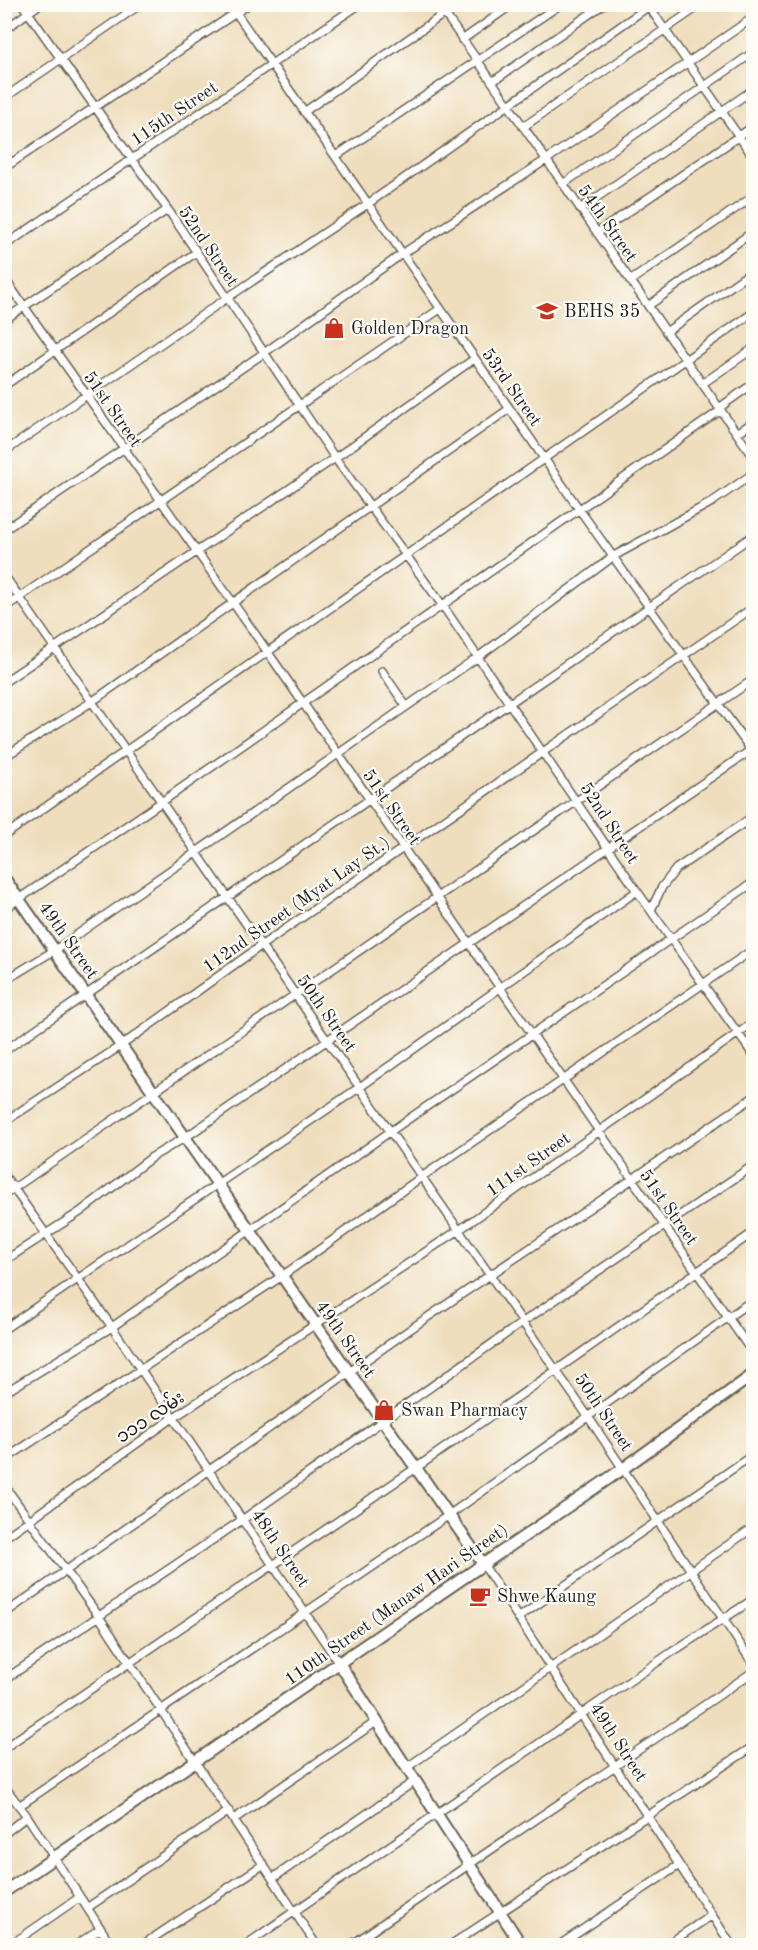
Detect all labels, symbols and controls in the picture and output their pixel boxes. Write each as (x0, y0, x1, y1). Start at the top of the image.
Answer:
street label: 115th Street (128, 78, 221, 149)
street label: 54th Street (574, 182, 640, 265)
street label: 52nd Street (175, 203, 242, 290)
school or university icon: BEHS 35 (535, 299, 559, 323)
place label: BEHS 35 (564, 303, 640, 321)
shop icon: Golden Dragon (322, 316, 346, 340)
place label: Golden Dragon (351, 320, 469, 338)
street label: 53rd Street (478, 345, 544, 430)
street label: 51st Street (80, 368, 145, 451)
street label: 51st Street (359, 766, 424, 849)
street label: 52nd Street (576, 780, 642, 867)
street label: 112nd Street (Myat Lay St.) (199, 833, 393, 976)
street label: 49th Street (35, 899, 101, 982)
street label: 50th Street (293, 972, 359, 1055)
street label: 111st Street (483, 1129, 574, 1200)
street label: 51st Street (636, 1166, 701, 1249)
street label: 49th Street (312, 1298, 378, 1381)
street label: 50th Street (571, 1370, 636, 1455)
street label: ၁၁၁ လမ်း (111, 1385, 188, 1447)
shop icon: Swan Pharmacy (372, 1398, 396, 1422)
place label: Swan Pharmacy (401, 1402, 529, 1420)
street label: 48th Street (248, 1506, 313, 1591)
street label: 110th Street (Manaw Hari Street) (281, 1520, 511, 1689)
cafe icon: Shwe Kaung (468, 1584, 492, 1608)
place label: Shwe Kaung (497, 1588, 596, 1606)
street label: 49th Street (586, 1700, 650, 1785)

